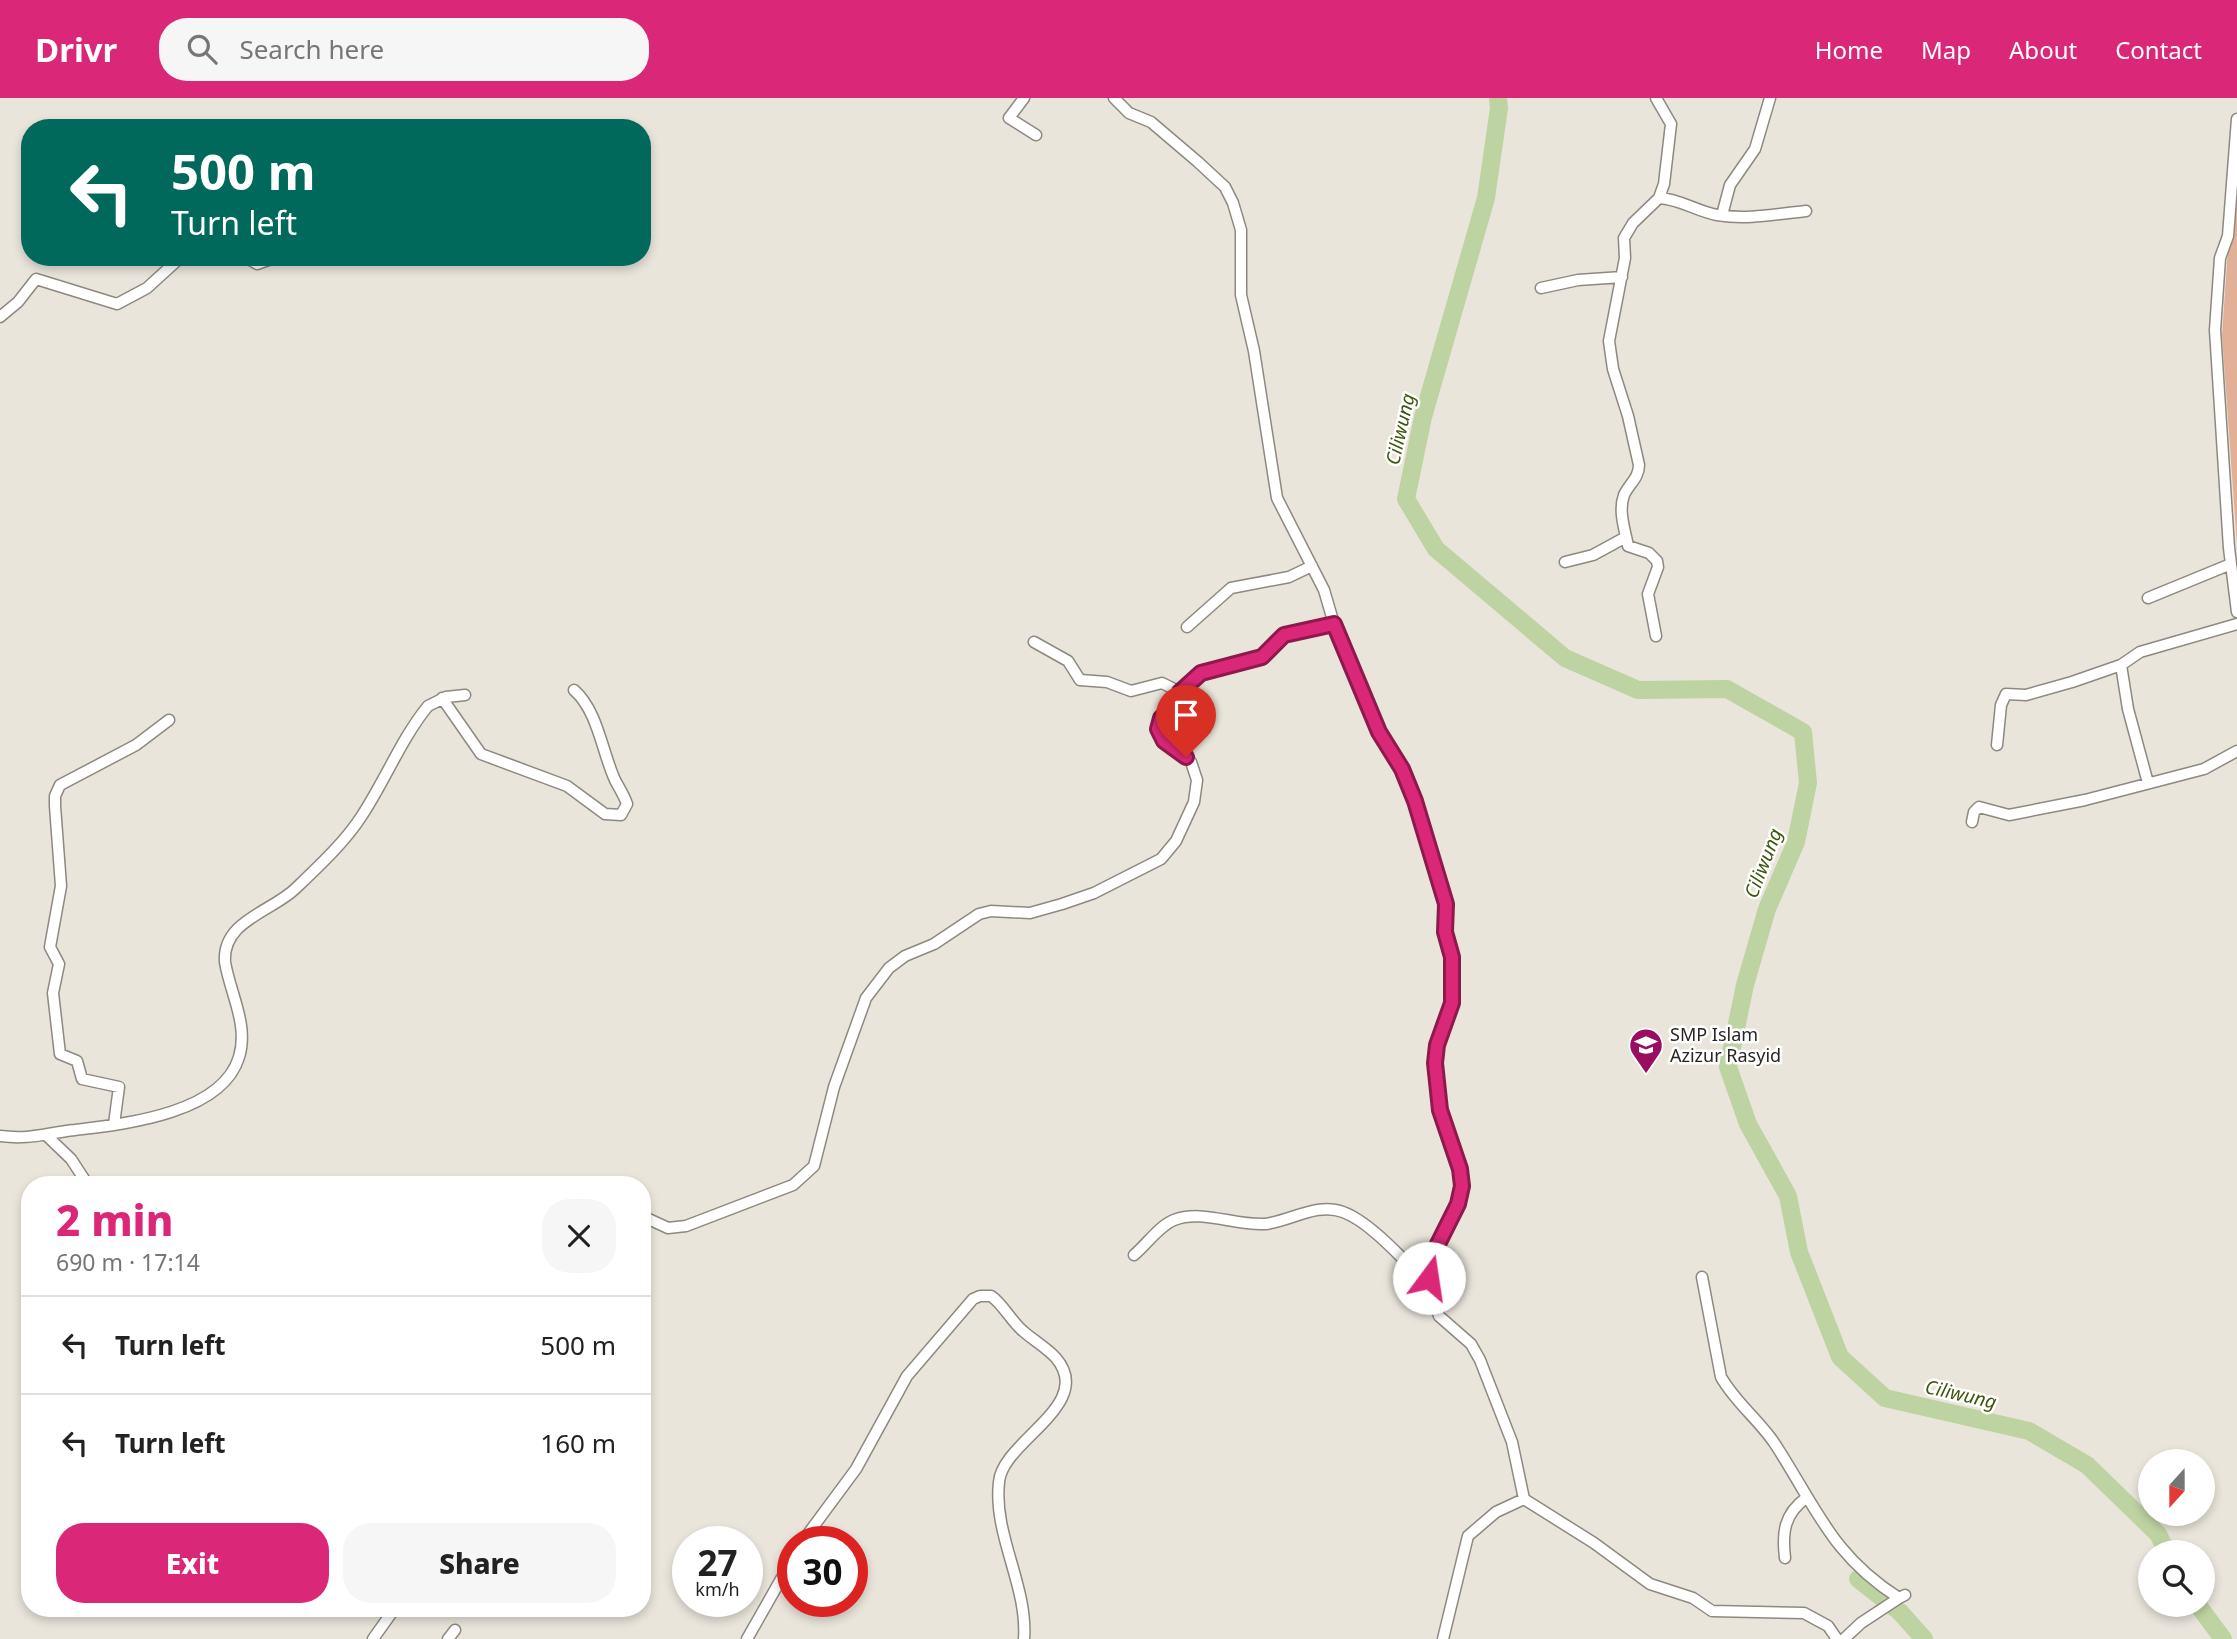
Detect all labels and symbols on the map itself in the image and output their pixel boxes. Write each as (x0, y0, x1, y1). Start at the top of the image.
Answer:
water label: Ciliwung (1379, 391, 1421, 467)
pin (1156, 685, 1216, 757)
water label: Ciliwung (1738, 824, 1788, 902)
place label: SMP Islam Azizur Rasyid (1670, 1022, 1781, 1067)
school or university icon: SMP Islam Azizur Rasyid (1627, 1026, 1665, 1075)
position arrow (1392, 1241, 1466, 1315)
water label: Ciliwung (1923, 1373, 1999, 1415)
north arrow (2138, 1449, 2216, 1526)
speed limit sign: 30 (777, 1526, 868, 1617)

